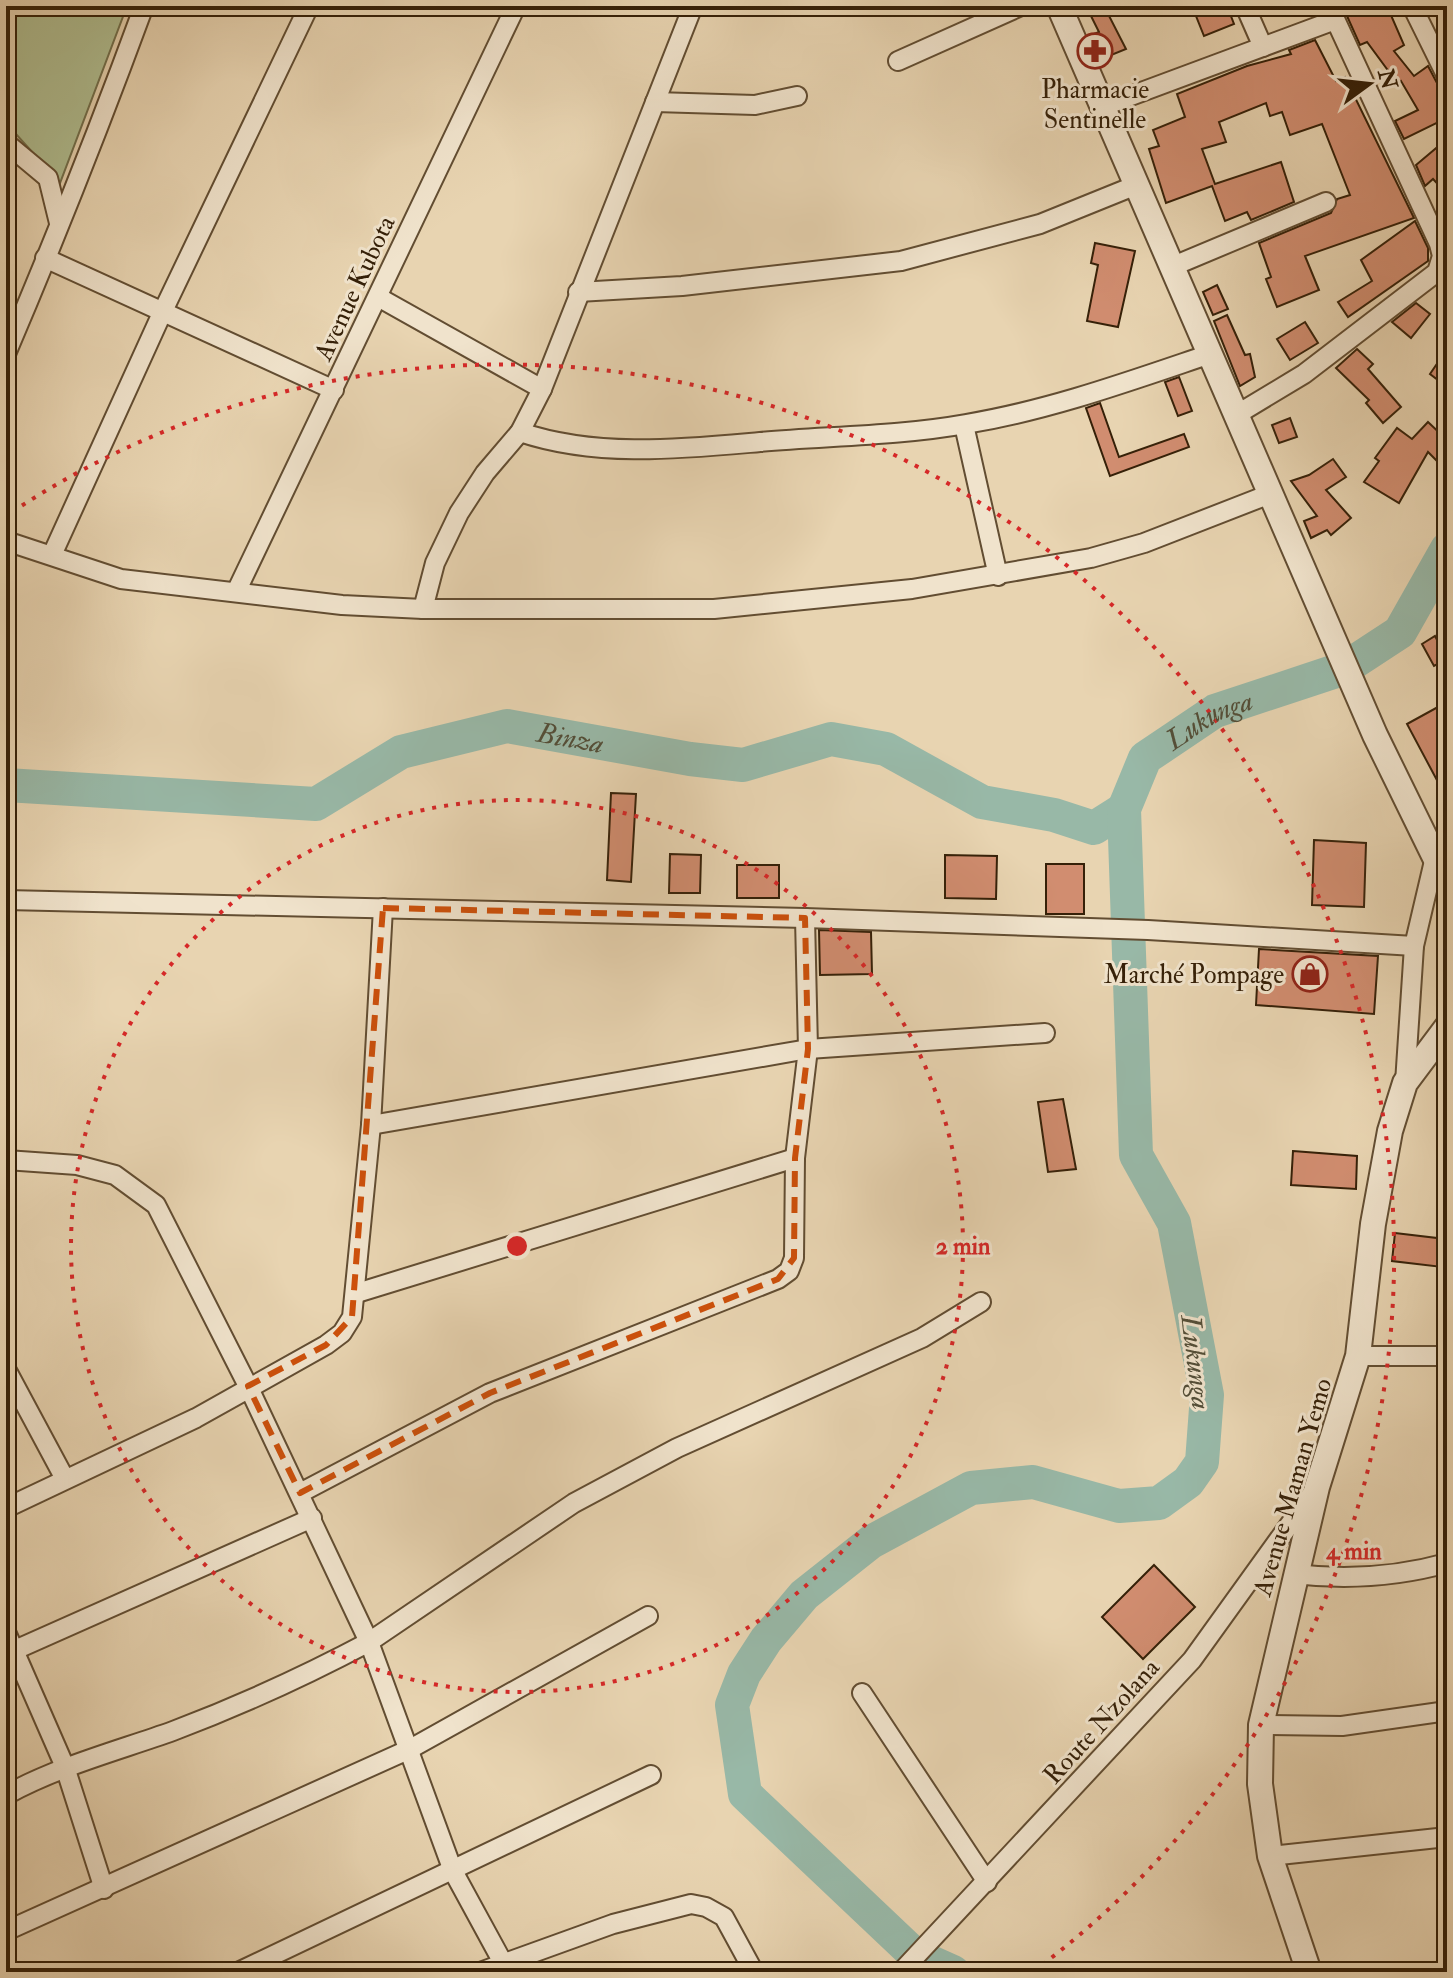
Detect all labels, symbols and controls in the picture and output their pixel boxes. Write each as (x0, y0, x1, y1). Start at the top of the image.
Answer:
pharmacy icon: Pharmacie Sentinelle (1076, 32, 1114, 70)
north arrow (1329, 44, 1409, 124)
text: N (1371, 65, 1404, 93)
place label: Pharmacie Sentinelle (1041, 74, 1149, 136)
street label: Avenue Kubota (307, 211, 403, 367)
water label: Lukunga (1158, 684, 1257, 759)
water label: Binza (532, 715, 606, 762)
shop icon: Marché Pompage (1291, 955, 1329, 993)
place label: Marché Pompage (1104, 959, 1284, 992)
text: 2 min (936, 1231, 991, 1262)
centre of rings (503, 1232, 531, 1260)
water label: Lukunga (1172, 1312, 1219, 1412)
street label: Avenue Maman Yemo (1246, 1375, 1339, 1601)
text: 4 min (1325, 1536, 1382, 1567)
street label: Route Nzolana (1037, 1652, 1167, 1791)

